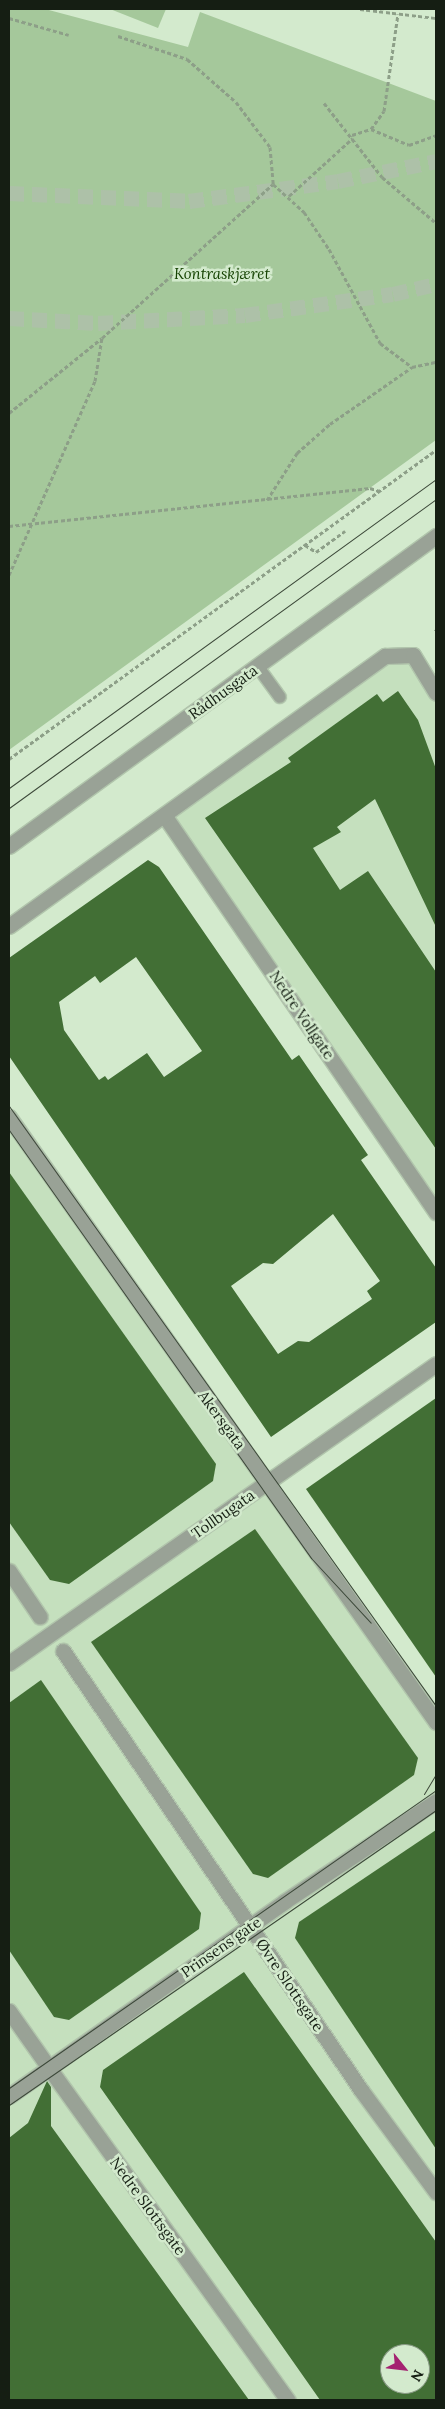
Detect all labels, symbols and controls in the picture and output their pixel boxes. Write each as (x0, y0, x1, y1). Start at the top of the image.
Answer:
park label: Kontraskjæret (174, 265, 270, 283)
street label: Rådhusgata (185, 661, 261, 723)
street label: Nedre Vollgate (266, 967, 338, 1063)
street label: Akersgata (195, 1387, 249, 1453)
street label: Tollbugata (188, 1486, 258, 1542)
street label: Prinsens gate (177, 1913, 265, 1981)
street label: Øvre Slottsgate (252, 1935, 328, 2035)
street label: Nedre Slottsgate (106, 2154, 190, 2258)
north arrow (380, 2344, 430, 2394)
text: N (407, 2367, 428, 2385)

